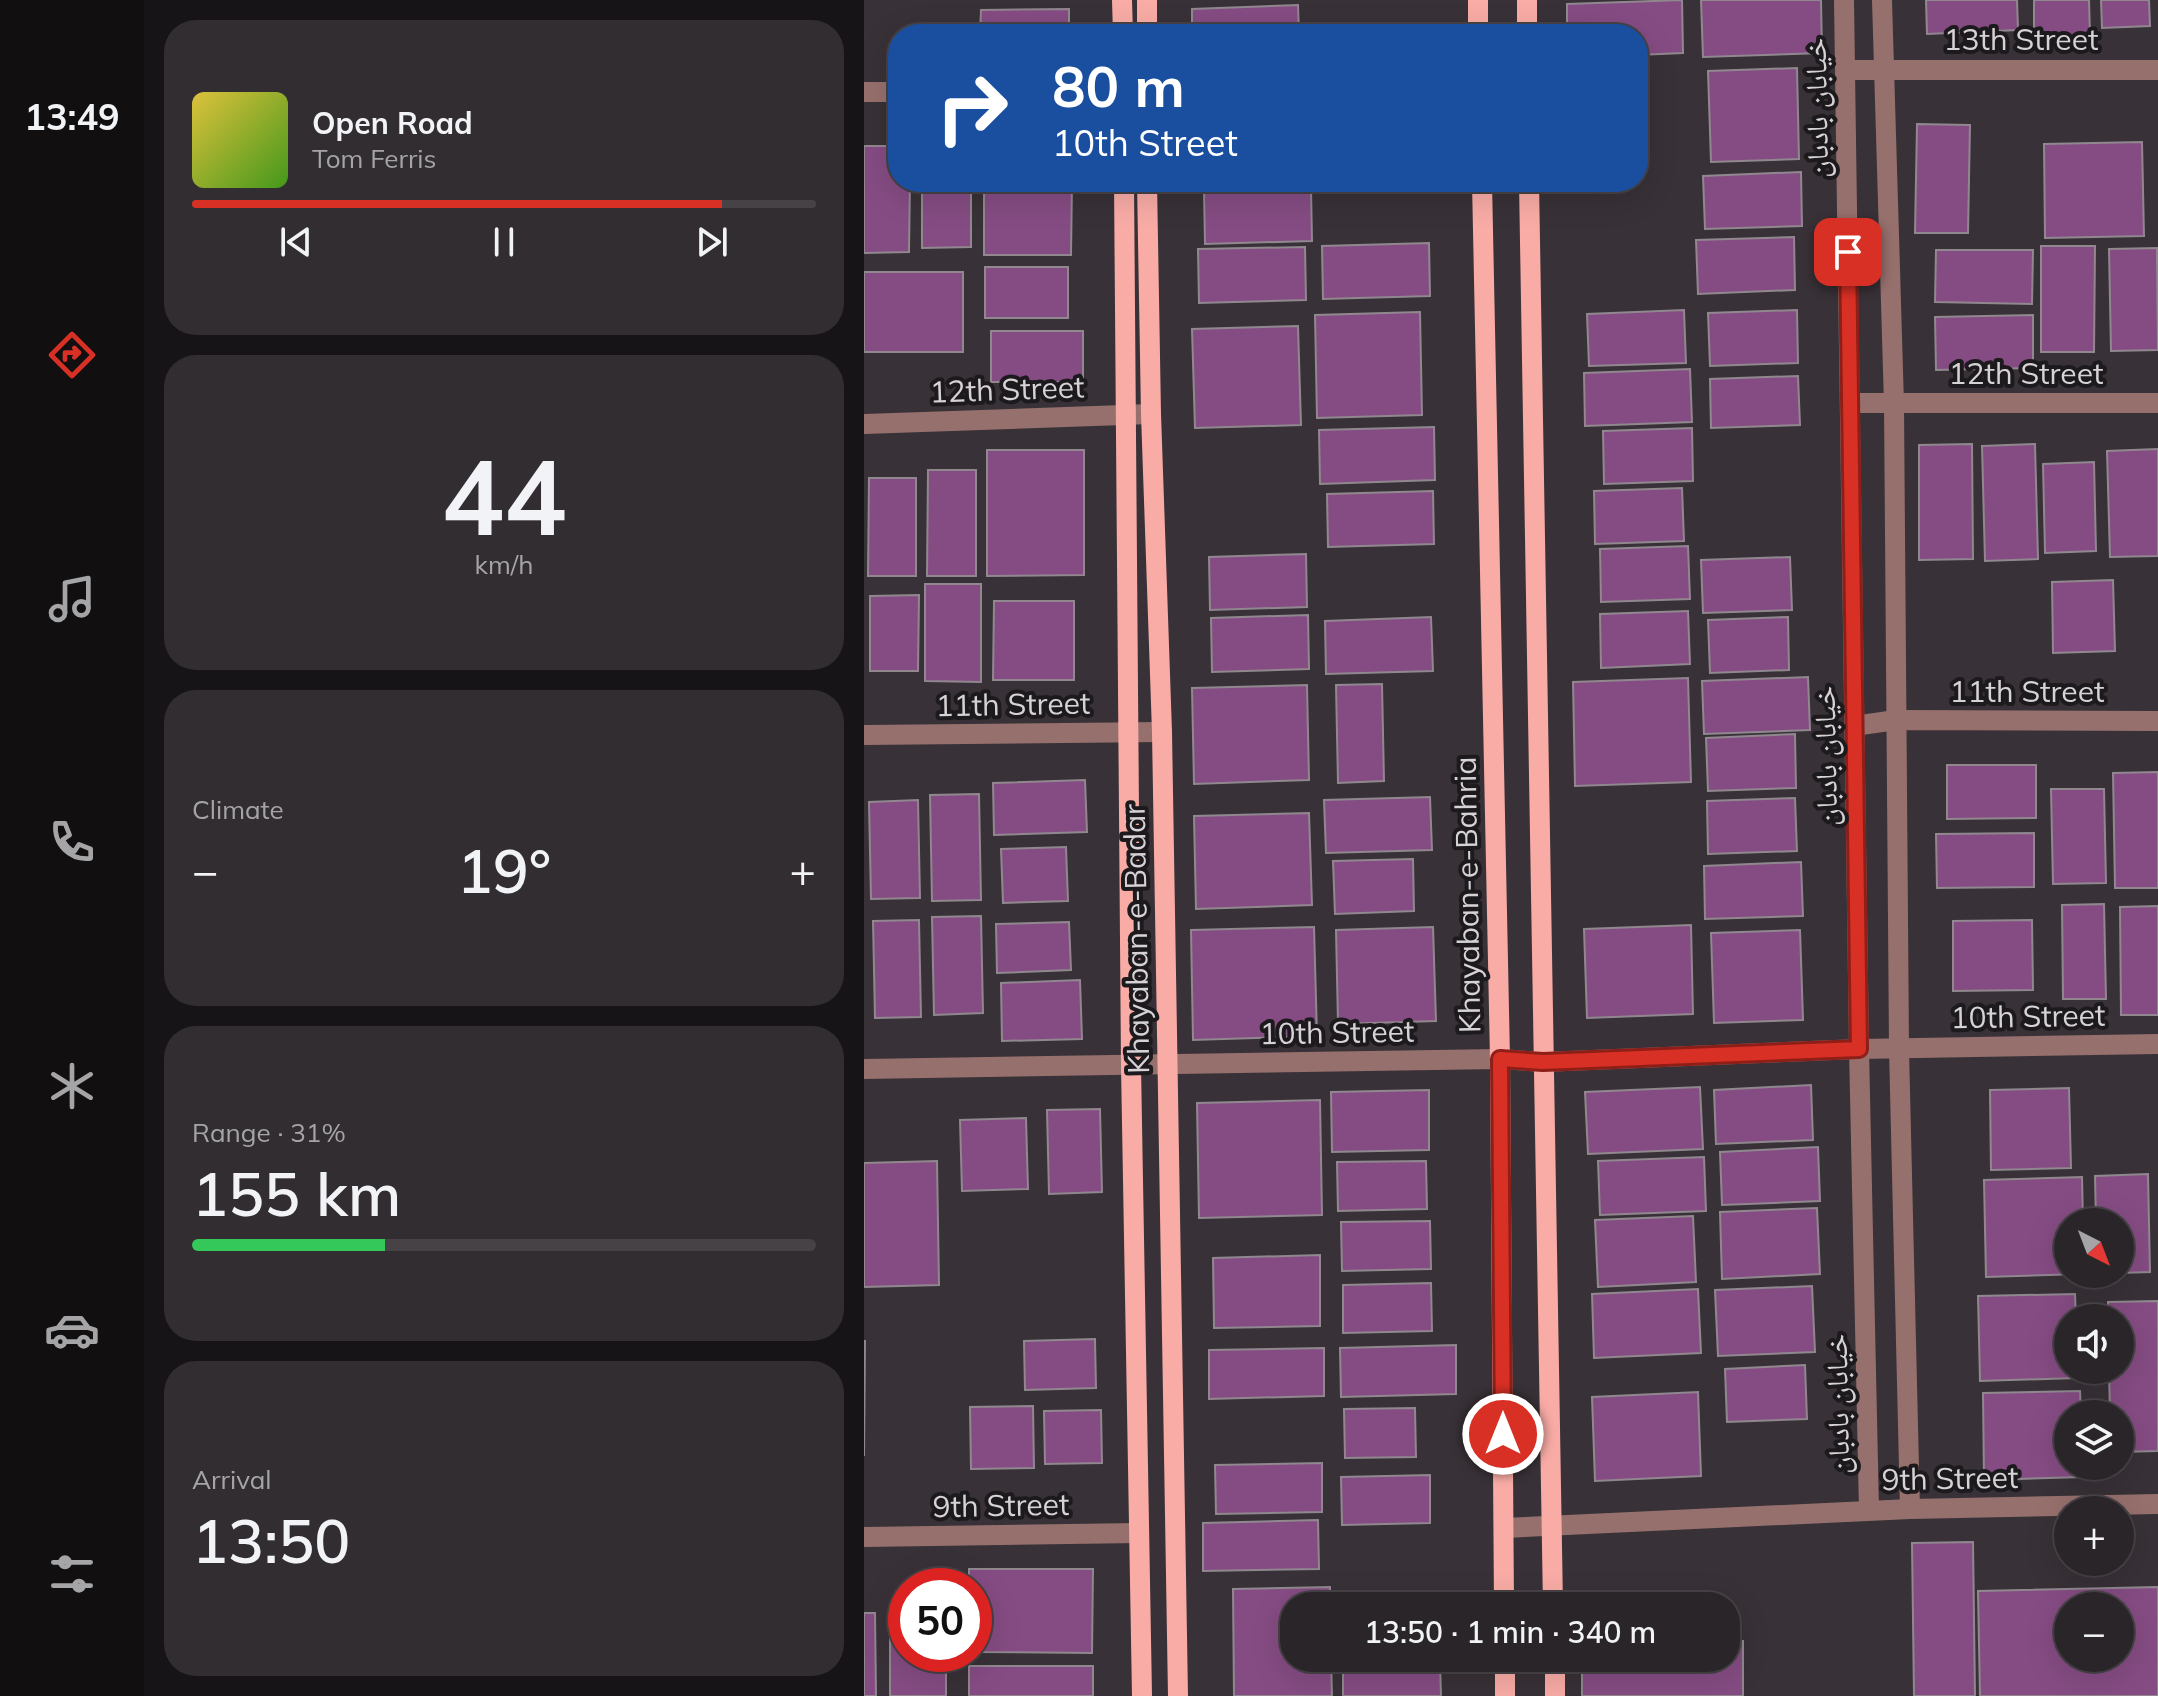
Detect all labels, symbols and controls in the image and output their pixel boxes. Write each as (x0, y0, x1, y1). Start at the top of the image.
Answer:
street label: 13th Street (1944, 20, 2098, 58)
street label: خیابان بادبان (1796, 37, 1836, 179)
text: 80 m (1052, 51, 1185, 121)
icon: right (920, 56, 1024, 160)
text: 13:49 (24, 94, 120, 139)
text: Open Road (312, 104, 473, 142)
text: 10th Street (1052, 120, 1238, 165)
text: Tom Ferris (312, 142, 436, 175)
pin (1814, 218, 1882, 286)
icon: previous (274, 220, 318, 264)
icon: pause (482, 220, 526, 264)
icon: next (690, 220, 734, 264)
icon: arrive (1826, 230, 1870, 274)
icon: directions (44, 327, 100, 383)
street label: 12th Street (1949, 354, 2103, 392)
street label: 12th Street (929, 367, 1085, 411)
text: 44 (442, 430, 566, 561)
text: km/h (475, 548, 533, 581)
icon: music (44, 571, 100, 627)
street label: 11th Street (1950, 672, 2104, 710)
street label: 11th Street (935, 684, 1091, 724)
street label: خیابان بادبان (1805, 685, 1845, 827)
street label: Khayaban-e-Bahria (1446, 756, 1488, 1034)
text: Climate (192, 793, 284, 826)
street label: Khayaban-e-Badar (1115, 804, 1157, 1074)
icon: phone (44, 814, 100, 870)
text: 19° (457, 833, 551, 908)
text: − (192, 843, 218, 898)
text: + (790, 843, 816, 898)
street label: 10th Street (1950, 996, 2106, 1036)
street label: 10th Street (1259, 1012, 1415, 1052)
icon: climate (44, 1058, 100, 1114)
text: Range · 31% (192, 1116, 346, 1149)
text: 155 km (192, 1156, 401, 1231)
north arrow (2054, 1208, 2134, 1288)
map controls (2054, 1208, 2134, 1672)
icon: car (44, 1302, 100, 1358)
button: sound (2054, 1304, 2134, 1384)
street label: خیابان بادبان (1817, 1333, 1857, 1475)
position arrow (1461, 1392, 1545, 1476)
button: layers (2054, 1400, 2134, 1480)
street label: 9th Street (1881, 1458, 2019, 1498)
text: Arrival (192, 1463, 272, 1496)
street label: 9th Street (932, 1485, 1070, 1525)
button: + (2054, 1496, 2134, 1576)
text: 13:50 (192, 1503, 350, 1578)
icon: filters (44, 1546, 100, 1602)
speed limit sign: 50 (888, 1568, 992, 1672)
button: − (2054, 1592, 2134, 1672)
text: 13:50 · 1 min · 340 m (1364, 1613, 1656, 1651)

